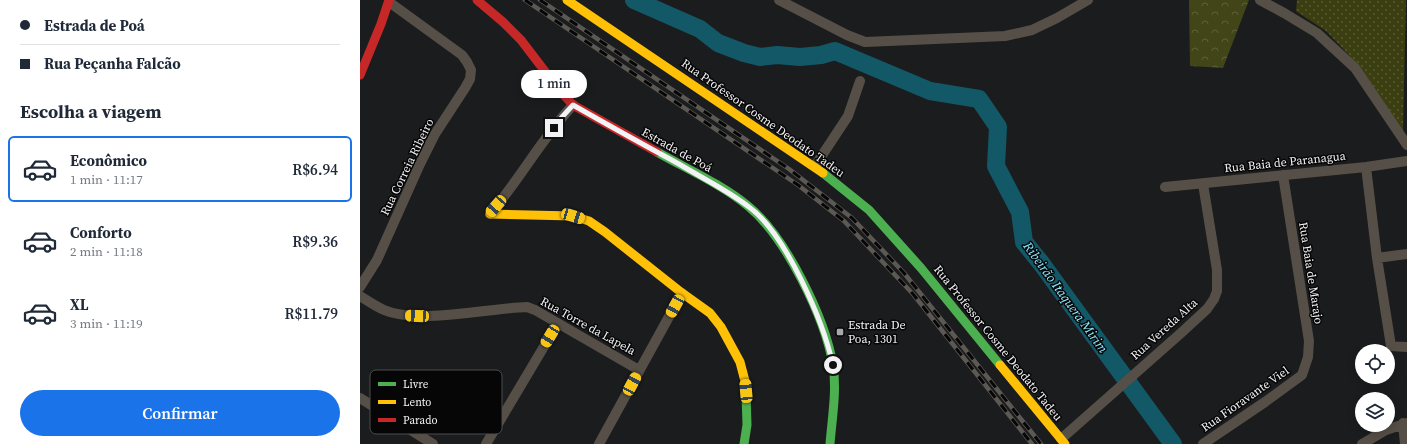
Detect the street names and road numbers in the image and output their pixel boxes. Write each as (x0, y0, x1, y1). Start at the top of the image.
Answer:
street label: Rua Professor Cosme Deodato Tadeu (678, 55, 848, 181)
street label: Rua Correia Ribeiro (377, 116, 438, 218)
street label: Estrada de Poá (639, 124, 716, 176)
street label: Rua Baia de Paranagua (1223, 148, 1347, 176)
street label: Rua Baia de Marajo (1295, 221, 1327, 326)
street label: Rua Professor Cosme Deodato Tadeu (930, 262, 1066, 424)
street label: Rua Torre da Lapela (538, 293, 639, 359)
street label: Rua Vereda Alta (1127, 294, 1202, 363)
street label: Rua Fioravante Viel (1198, 362, 1292, 435)

